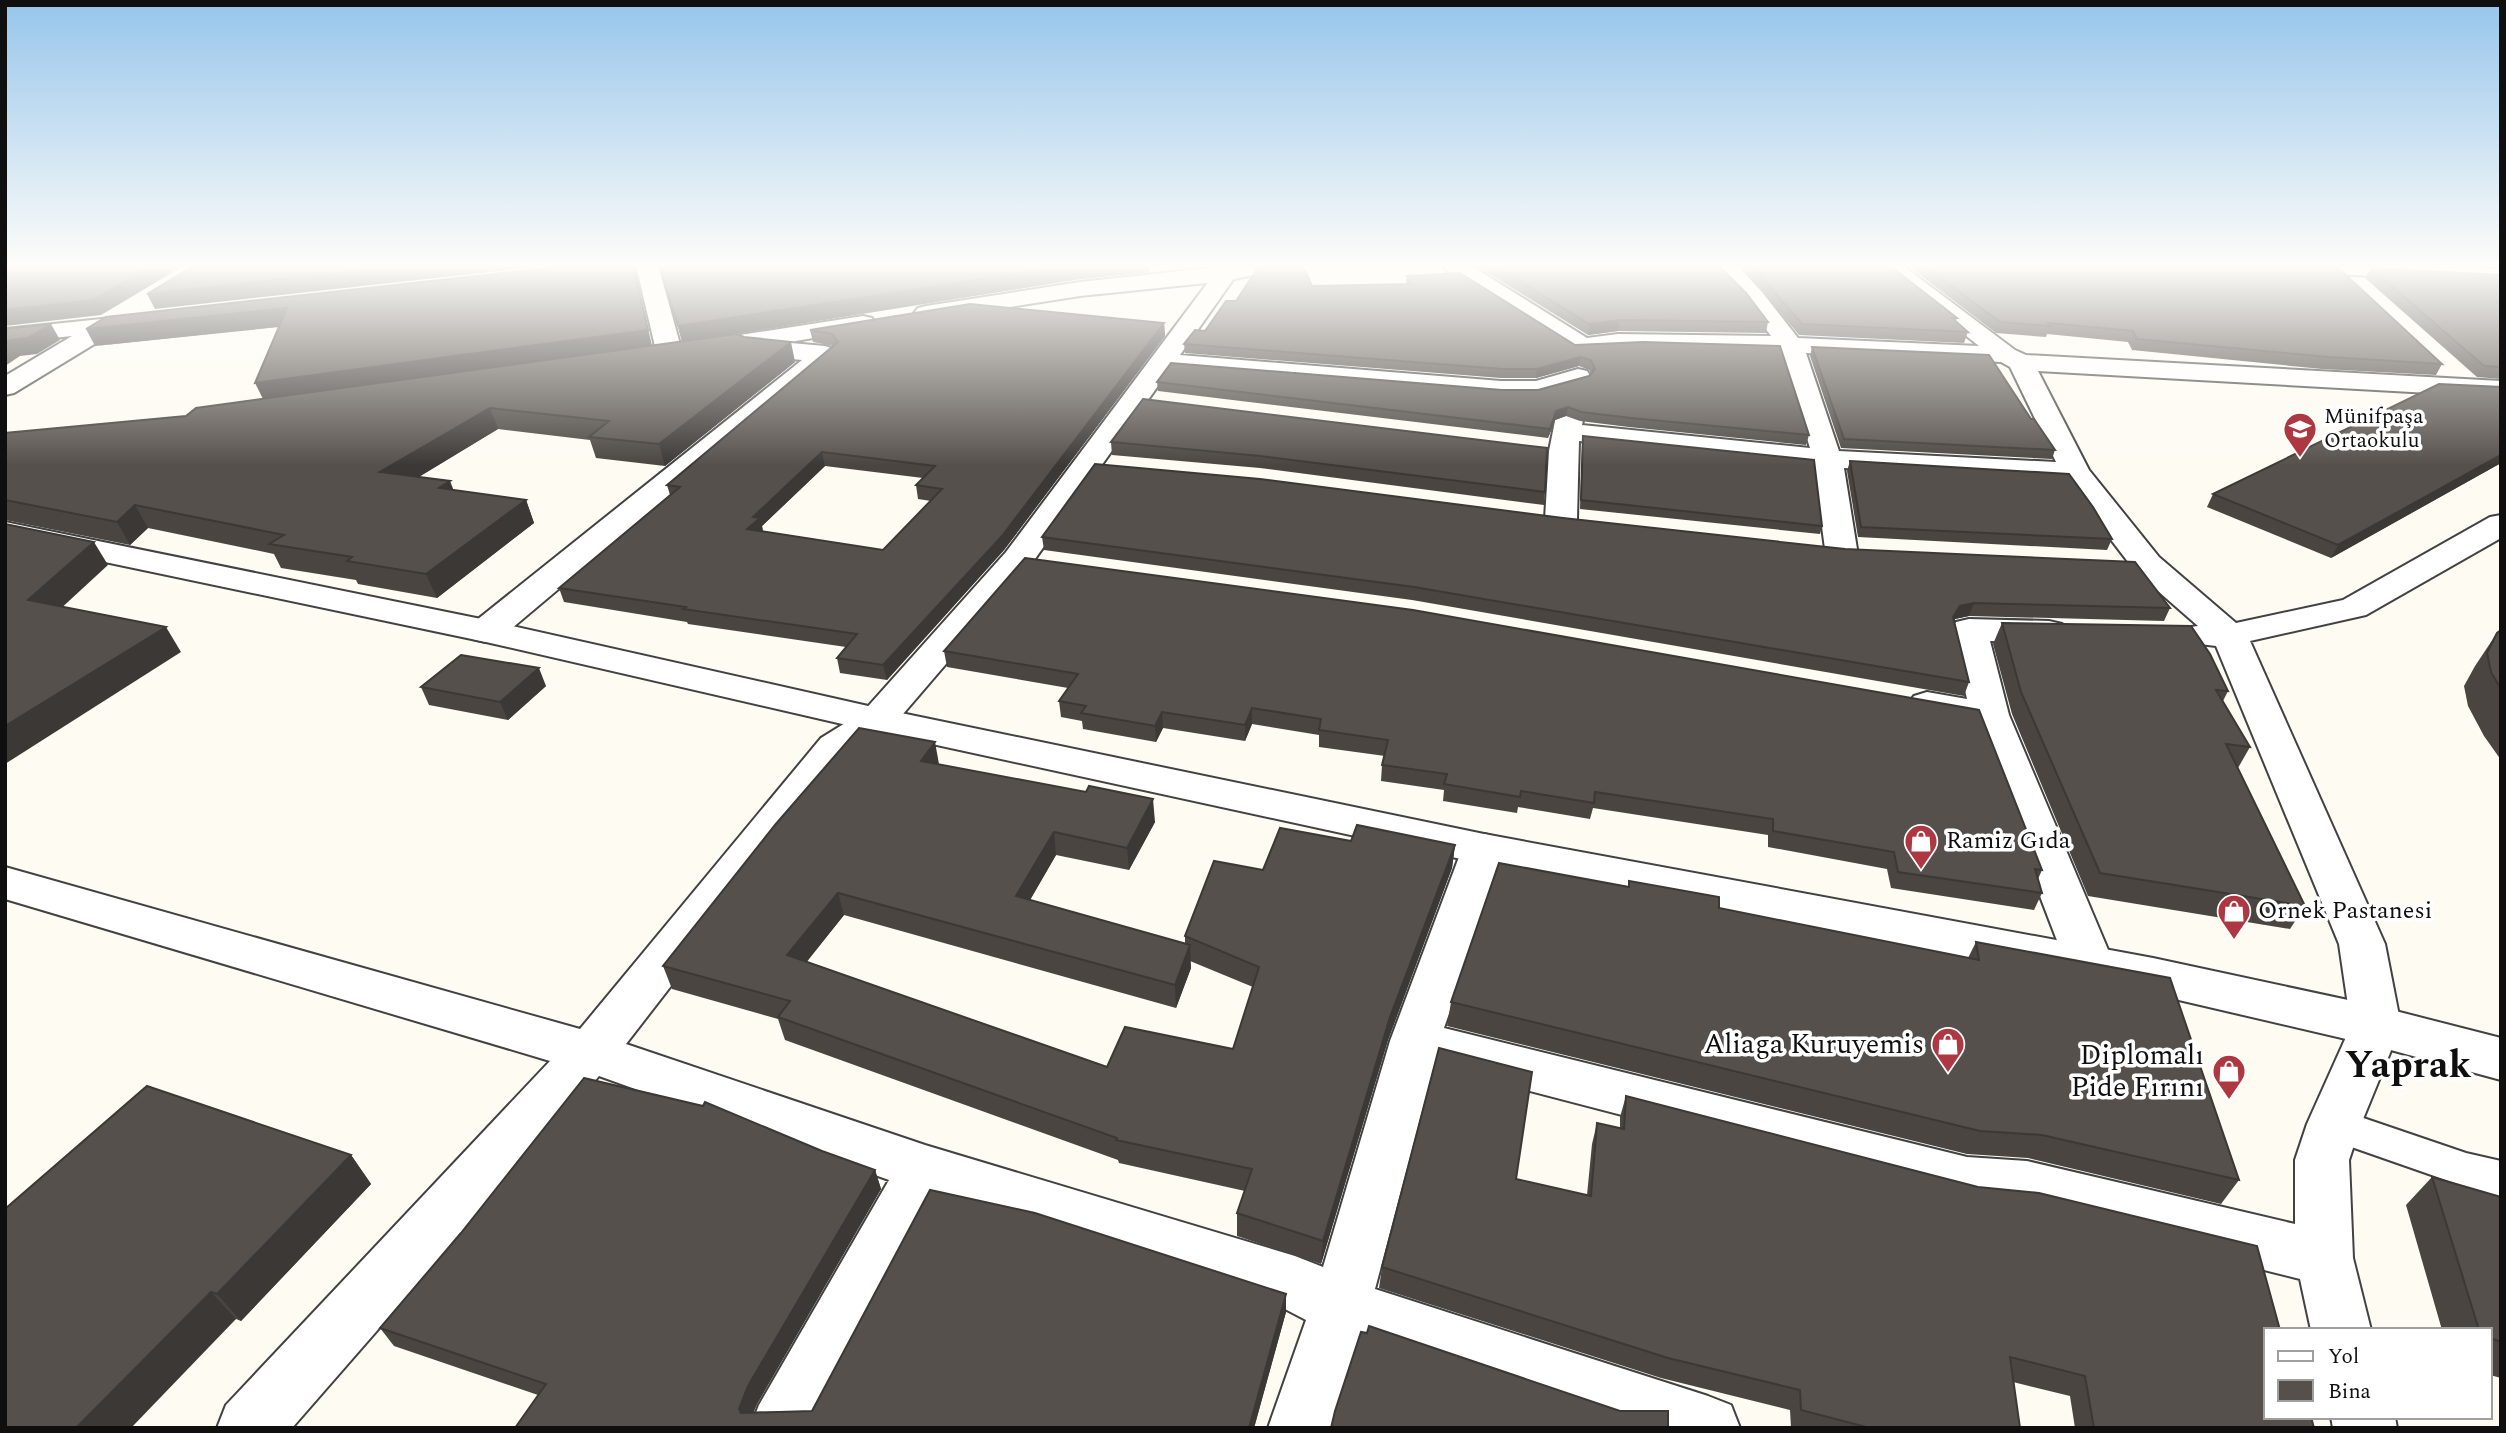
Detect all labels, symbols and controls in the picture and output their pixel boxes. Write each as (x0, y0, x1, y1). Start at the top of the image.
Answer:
place label: Münifpaşa Ortaokulu (2324, 401, 2424, 457)
school or university icon: Münifpaşa Ortaokulu (2281, 410, 2319, 459)
shop icon: Ramiz Gıda (1902, 822, 1940, 871)
place label: Ramiz Gıda (1946, 823, 2071, 859)
shop icon: Ornek Pastanesi (2215, 892, 2253, 941)
place label: Ornek Pastanesi (2258, 893, 2432, 929)
place label: Aliaga Kuruyemis (1703, 1023, 1924, 1066)
shop icon: Aliaga Kuruyemis (1929, 1025, 1967, 1074)
place label: Diplomalı Pide Fırını (2071, 1034, 2204, 1109)
district label: Yaprak (2345, 1037, 2471, 1095)
shop icon: Diplomalı Pide Fırını (2210, 1052, 2248, 1101)
legend (2264, 1328, 2492, 1419)
text: Yol (2328, 1341, 2359, 1373)
text: Bina (2328, 1376, 2372, 1408)

